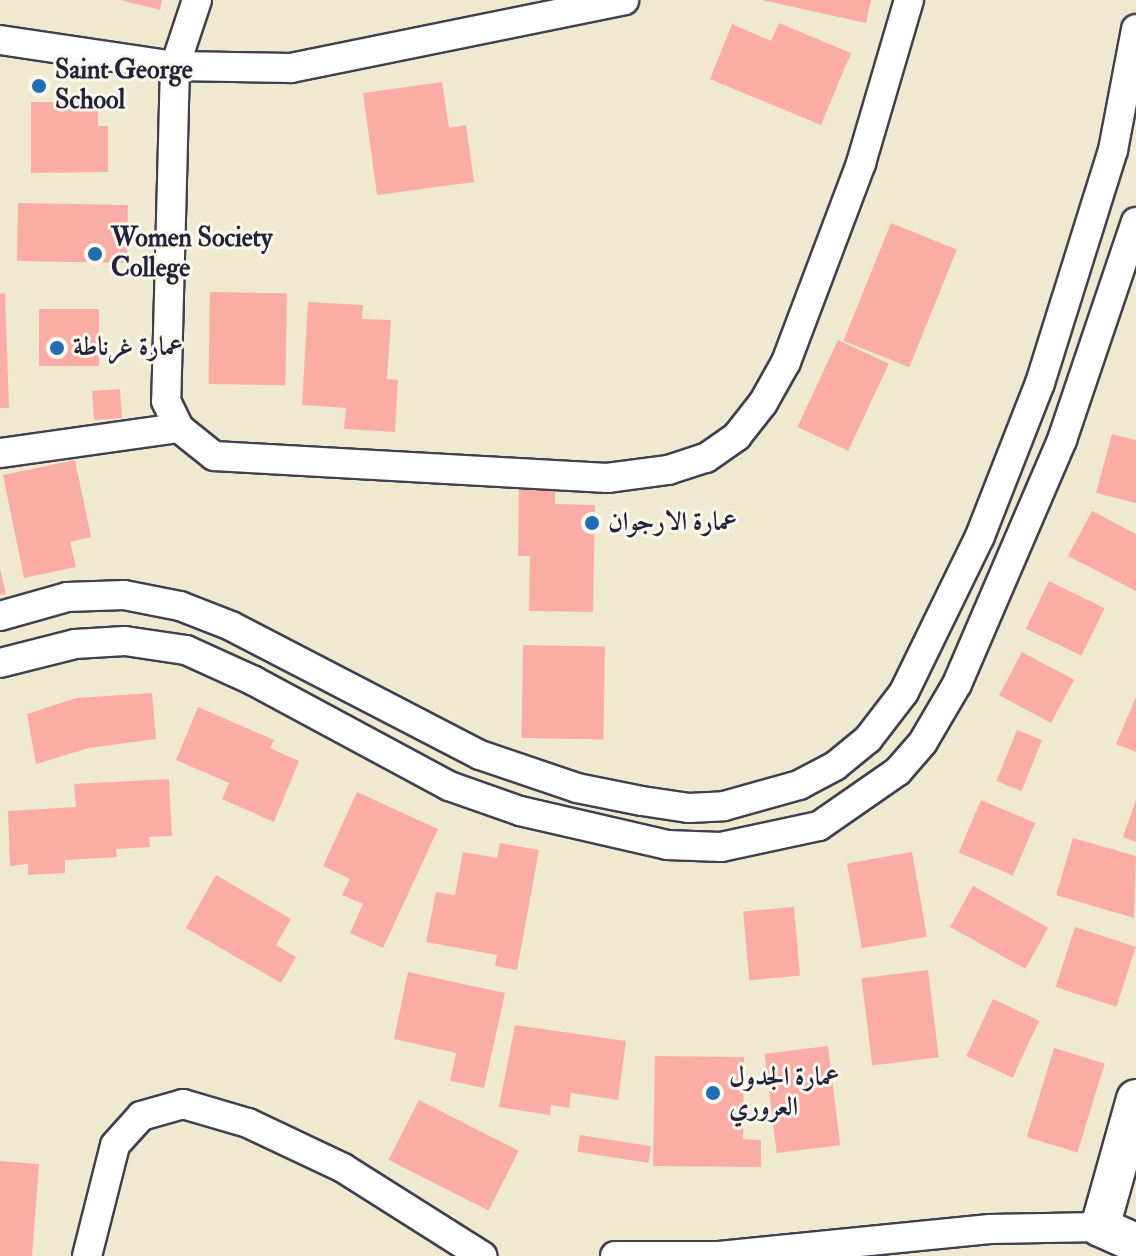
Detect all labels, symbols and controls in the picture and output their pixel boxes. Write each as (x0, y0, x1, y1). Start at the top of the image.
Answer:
place label: Saint George School (55, 55, 193, 116)
marker: Saint George School (30, 77, 48, 95)
place label: Women Society College (111, 223, 272, 284)
marker: Women Society College (86, 245, 104, 263)
place label: عمارة غرناطة (73, 332, 183, 364)
marker: عمارة غرناطة (48, 339, 66, 357)
place label: عمارة الارجوان (608, 507, 737, 539)
marker: عمارة الارجوان (583, 514, 601, 532)
place label: عمارة الجدول العروري (729, 1062, 839, 1124)
marker: عمارة الجدول العروري (704, 1084, 722, 1102)

